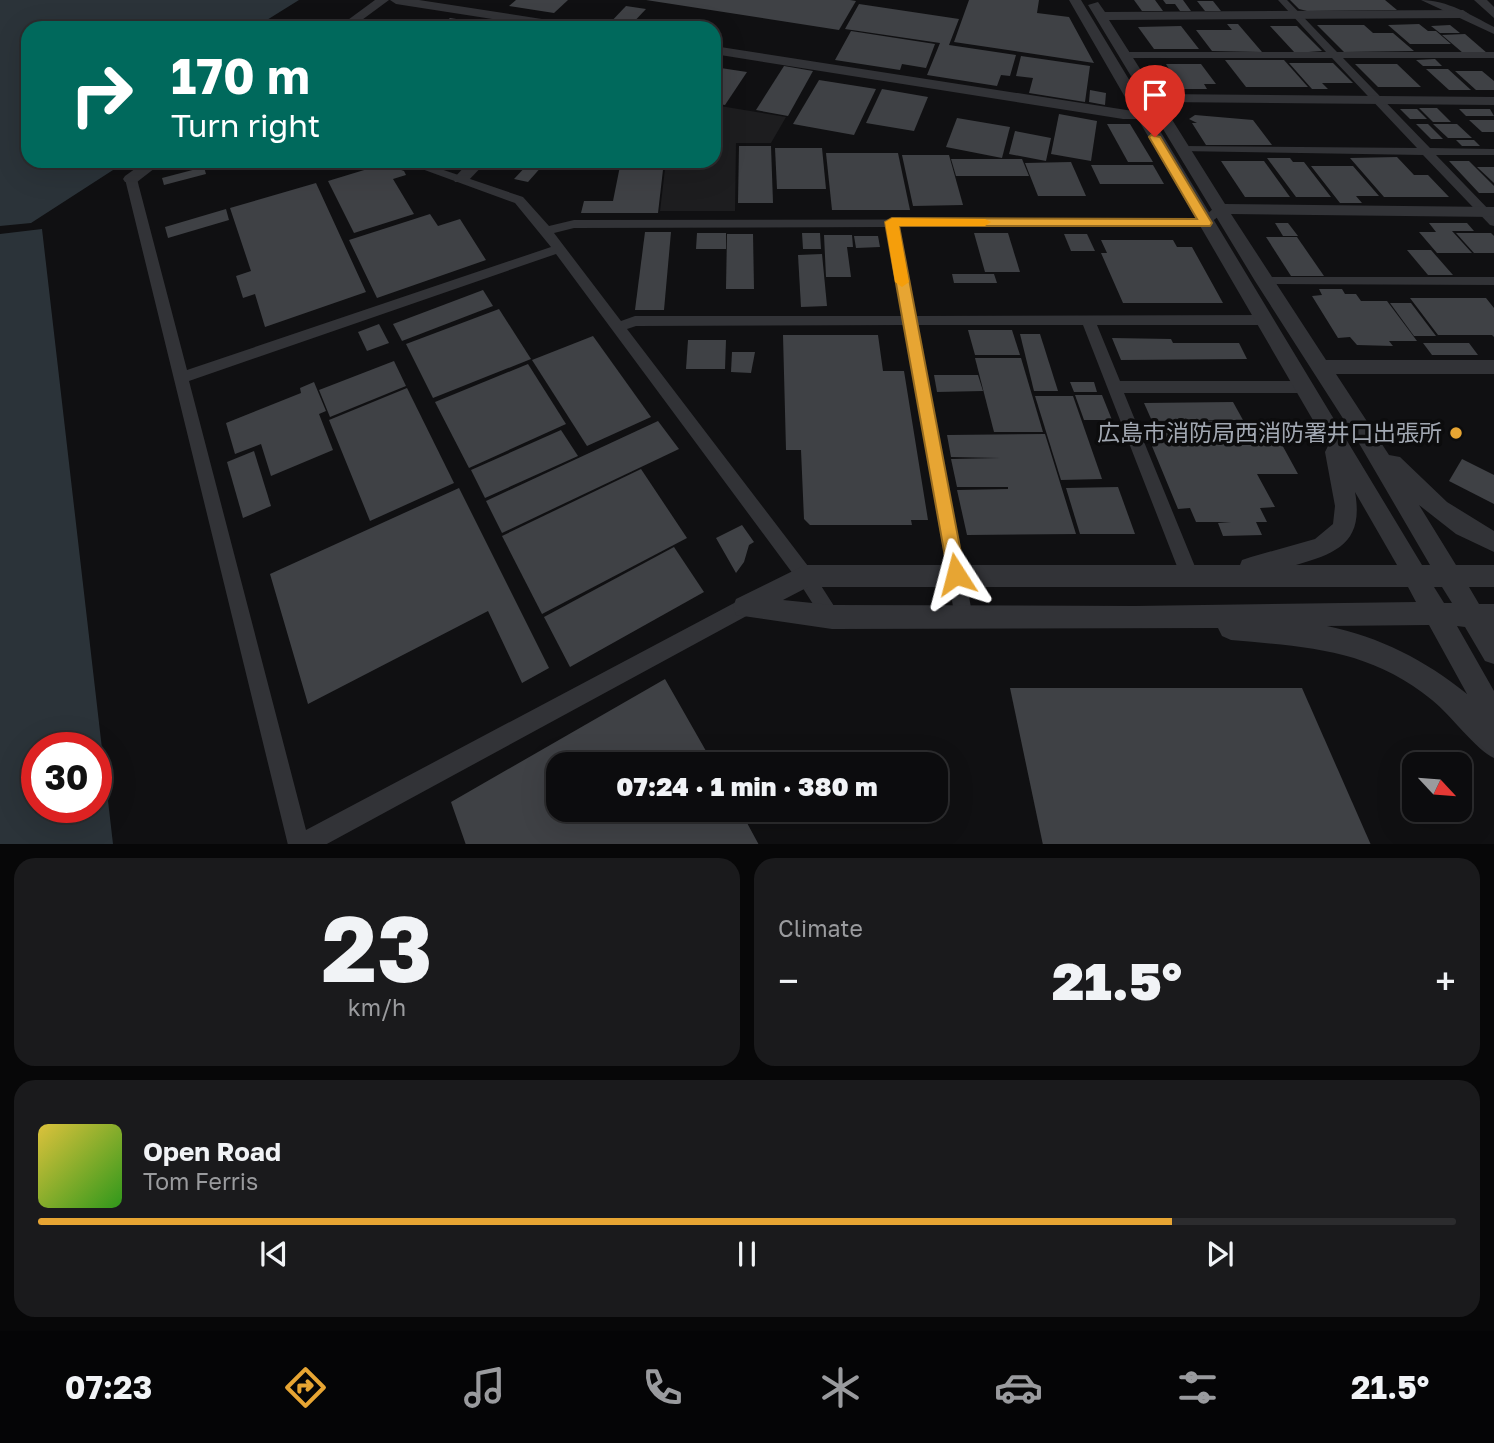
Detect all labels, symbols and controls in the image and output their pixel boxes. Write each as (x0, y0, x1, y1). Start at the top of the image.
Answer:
text: 170 m (171, 46, 310, 105)
icon: right (56, 49, 147, 140)
pin (1125, 65, 1185, 137)
icon: arrive (1136, 76, 1174, 114)
text: Turn right (171, 106, 320, 144)
place label: 広島市消防局西消防署井口出張所 (1097, 418, 1442, 446)
marker: 広島市消防局西消防署井口出張所 (1448, 425, 1464, 441)
position arrow (919, 537, 993, 611)
speed limit sign: 30 (21, 732, 112, 823)
north arrow (1402, 752, 1472, 822)
map controls (1402, 752, 1472, 822)
text: 07:24 · 1 min · 380 m (616, 771, 878, 802)
text: 23 (321, 893, 433, 1002)
text: Climate (778, 914, 863, 942)
text: 21.5° (1052, 949, 1182, 1011)
text: − (778, 958, 799, 1003)
text: + (1435, 958, 1456, 1003)
text: km/h (348, 993, 406, 1021)
text: Open Road (143, 1136, 281, 1167)
text: Tom Ferris (143, 1167, 258, 1195)
icon: previous (255, 1235, 293, 1273)
icon: pause (728, 1235, 766, 1273)
icon: next (1201, 1235, 1239, 1273)
icon: directions (281, 1363, 330, 1412)
icon: music (460, 1363, 509, 1412)
icon: phone (638, 1363, 687, 1412)
icon: climate (816, 1363, 865, 1412)
icon: car (994, 1363, 1043, 1412)
icon: filters (1173, 1363, 1222, 1412)
text: 07:23 (65, 1368, 152, 1406)
text: 21.5° (1351, 1368, 1429, 1406)

